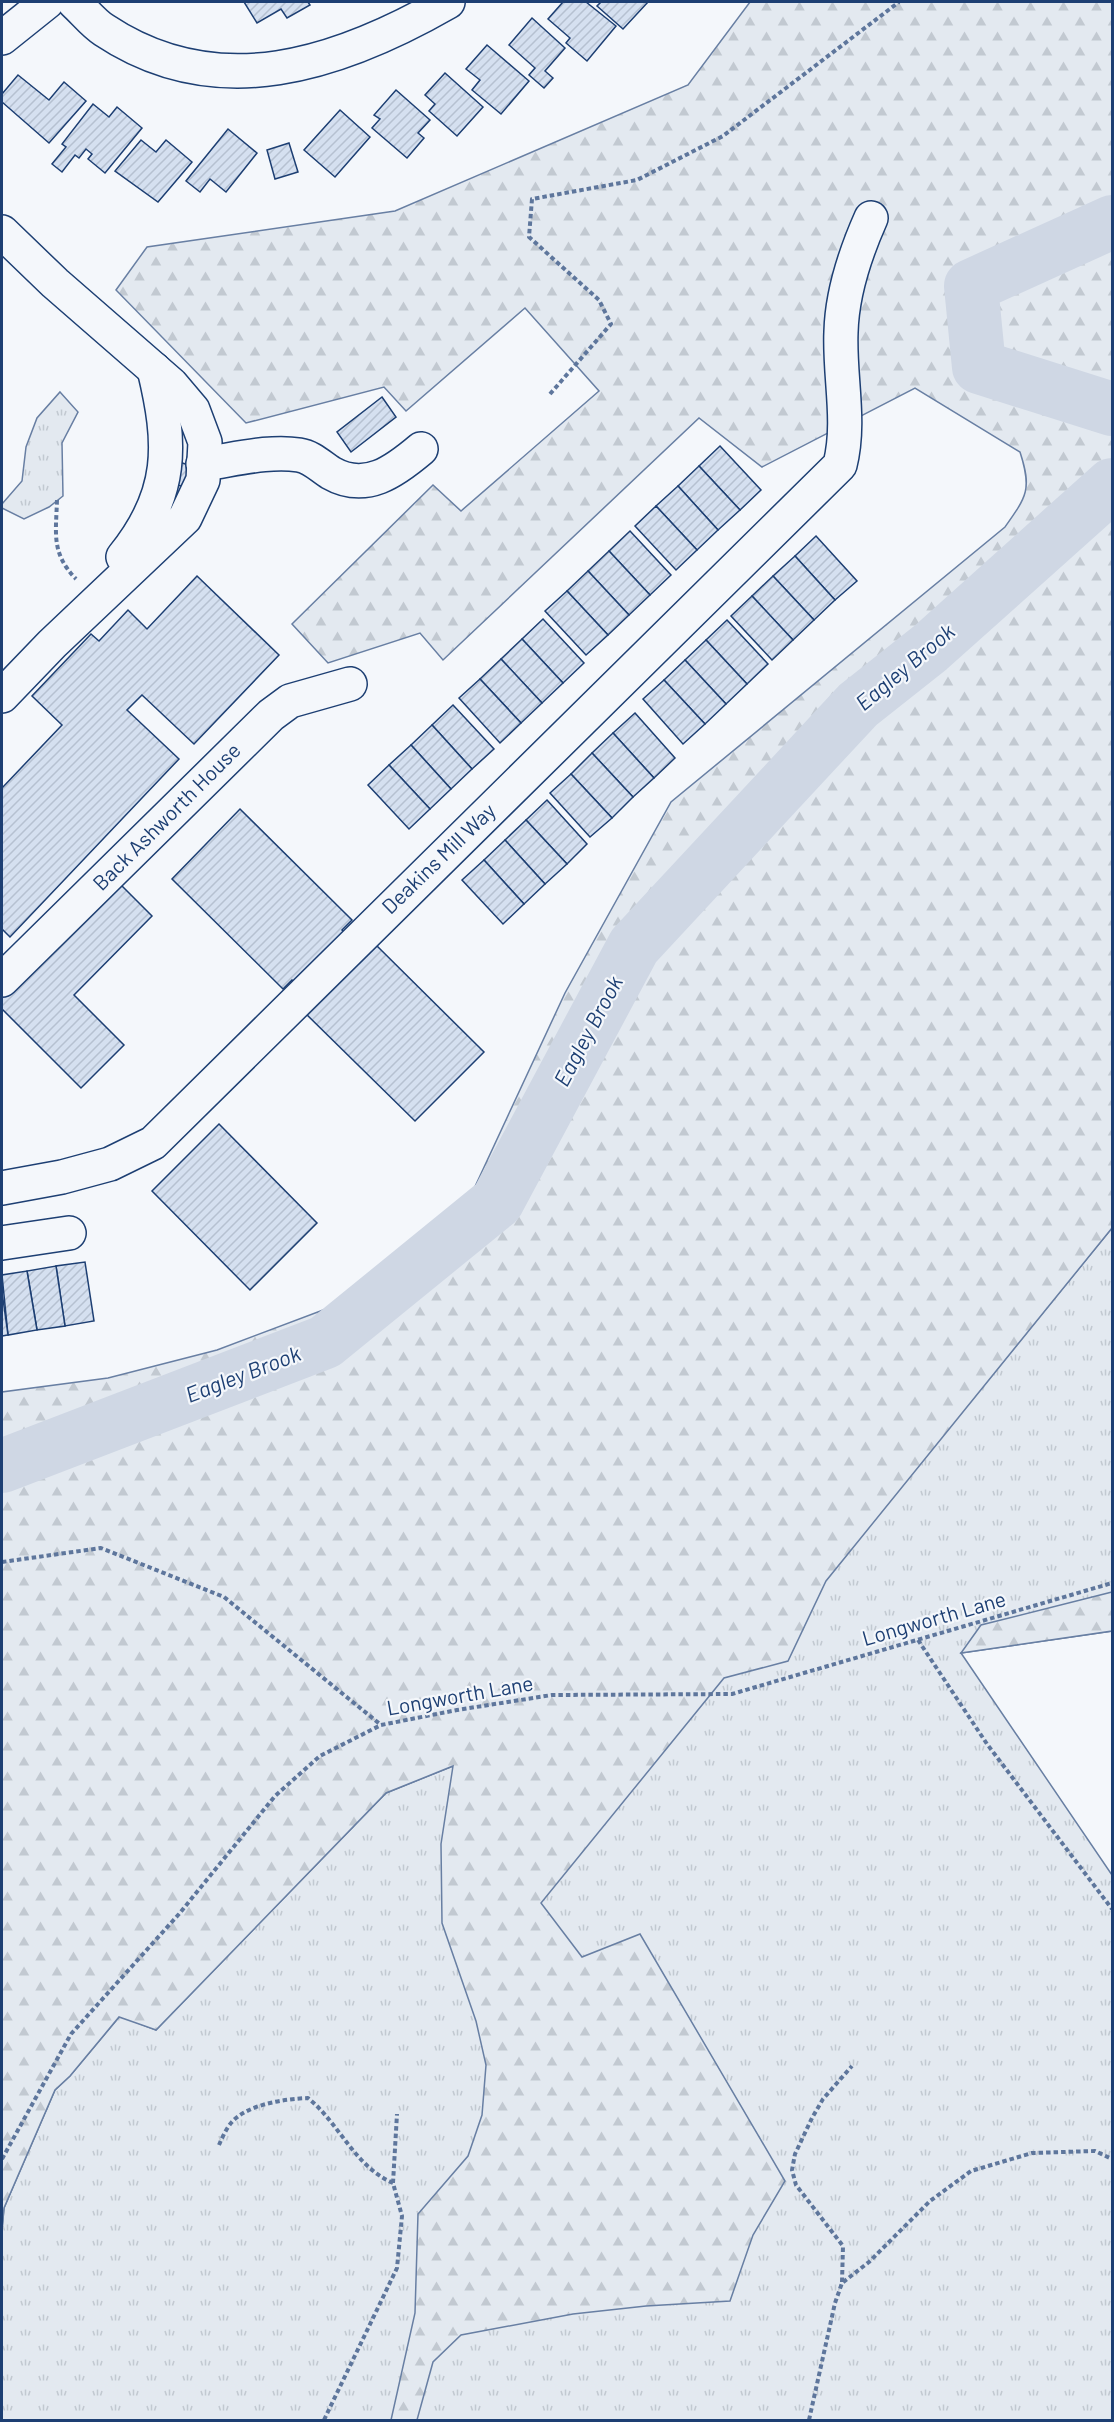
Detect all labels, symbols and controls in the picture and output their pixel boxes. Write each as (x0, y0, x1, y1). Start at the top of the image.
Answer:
water label: Eagley Brook (850, 617, 959, 715)
street label: Back Ashworth House (87, 737, 245, 895)
street label: Deakins Mill Way (376, 797, 500, 918)
water label: Eagley Brook (547, 971, 627, 1090)
water label: Eagley Brook (181, 1339, 304, 1407)
street label: Longworth Lane (859, 1585, 1008, 1650)
street label: Longworth Lane (385, 1669, 535, 1720)

